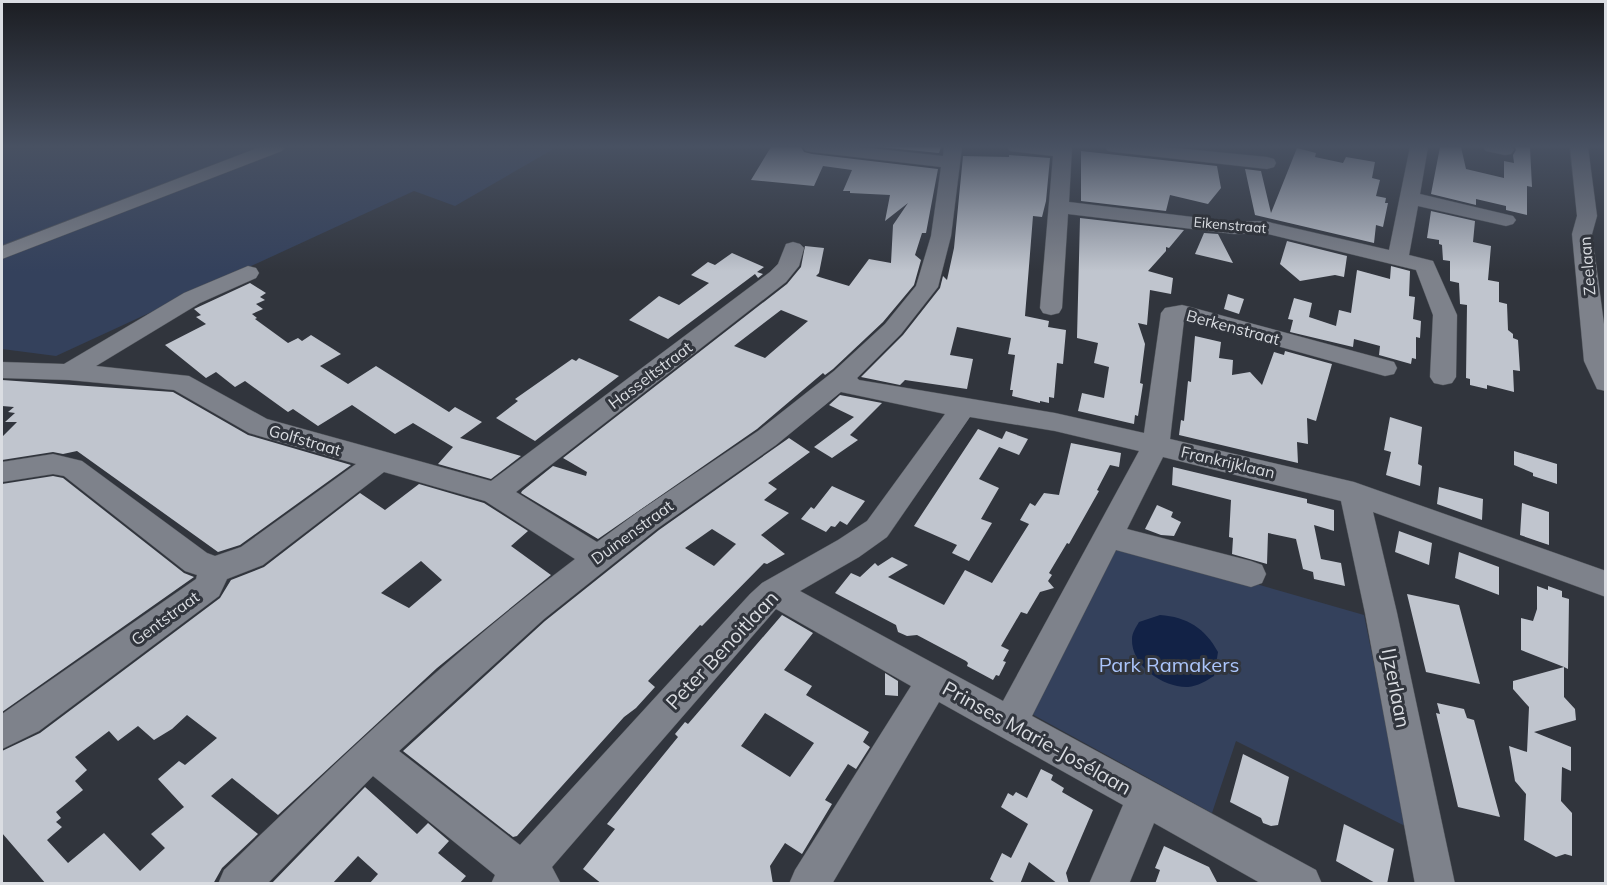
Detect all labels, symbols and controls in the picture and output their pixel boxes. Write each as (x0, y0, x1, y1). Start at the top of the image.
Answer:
street label: Eikenstraat (1193, 213, 1267, 237)
street label: Zeelaan (1574, 236, 1600, 296)
street label: Berkenstraat (1184, 305, 1282, 349)
street label: Hasseltstraat (604, 337, 696, 413)
street label: Golfstraat (267, 420, 344, 460)
street label: Frankrijklaan (1179, 441, 1277, 483)
street label: Duinenstraat (587, 495, 677, 568)
street label: Peter Benoitlaan (660, 585, 783, 714)
street label: Gentstraat (127, 586, 203, 649)
street label: IJzerlaan (1377, 646, 1416, 730)
park label: Park Ramakers (1099, 652, 1239, 677)
street label: Prinses Marie-Josélaan (938, 675, 1136, 800)

